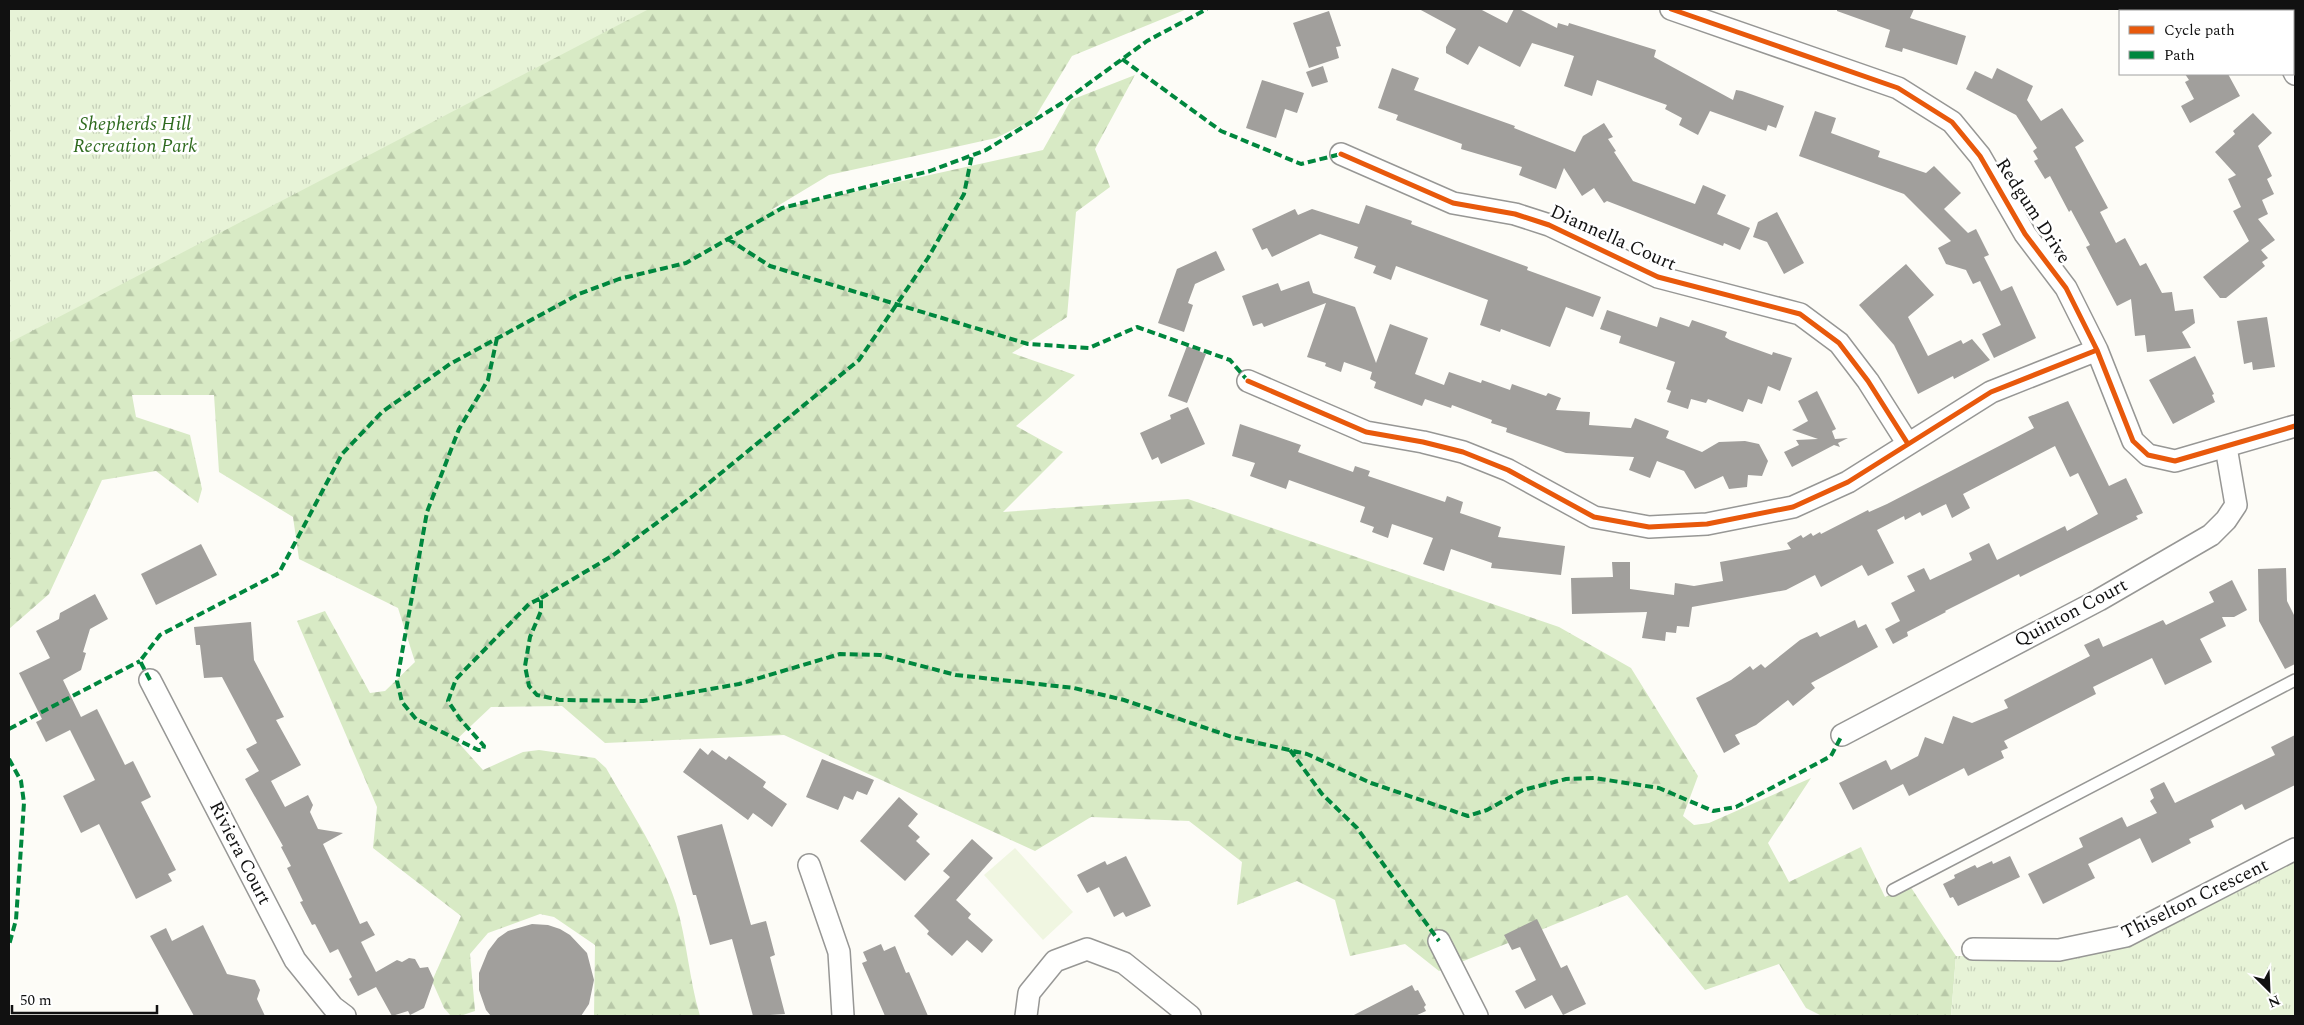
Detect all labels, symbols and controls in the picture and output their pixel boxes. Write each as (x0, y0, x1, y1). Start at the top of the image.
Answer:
legend (2119, 10, 2294, 75)
text: Cycle path (2164, 19, 2235, 42)
text: Path (2164, 44, 2195, 67)
park label: Shepherds Hill Recreation Park (73, 110, 197, 161)
street label: Redgum Drive (1988, 152, 2078, 270)
street label: Diannella Court (1545, 197, 1681, 279)
street label: Quinton Court (2009, 571, 2133, 655)
street label: Riviera Court (201, 796, 279, 910)
street label: Thiselton Crescent (2117, 851, 2274, 947)
north arrow (2244, 965, 2294, 1015)
scale bar (12, 982, 158, 1014)
text: 50 m (20, 989, 52, 1012)
text: N (2265, 990, 2284, 1013)

